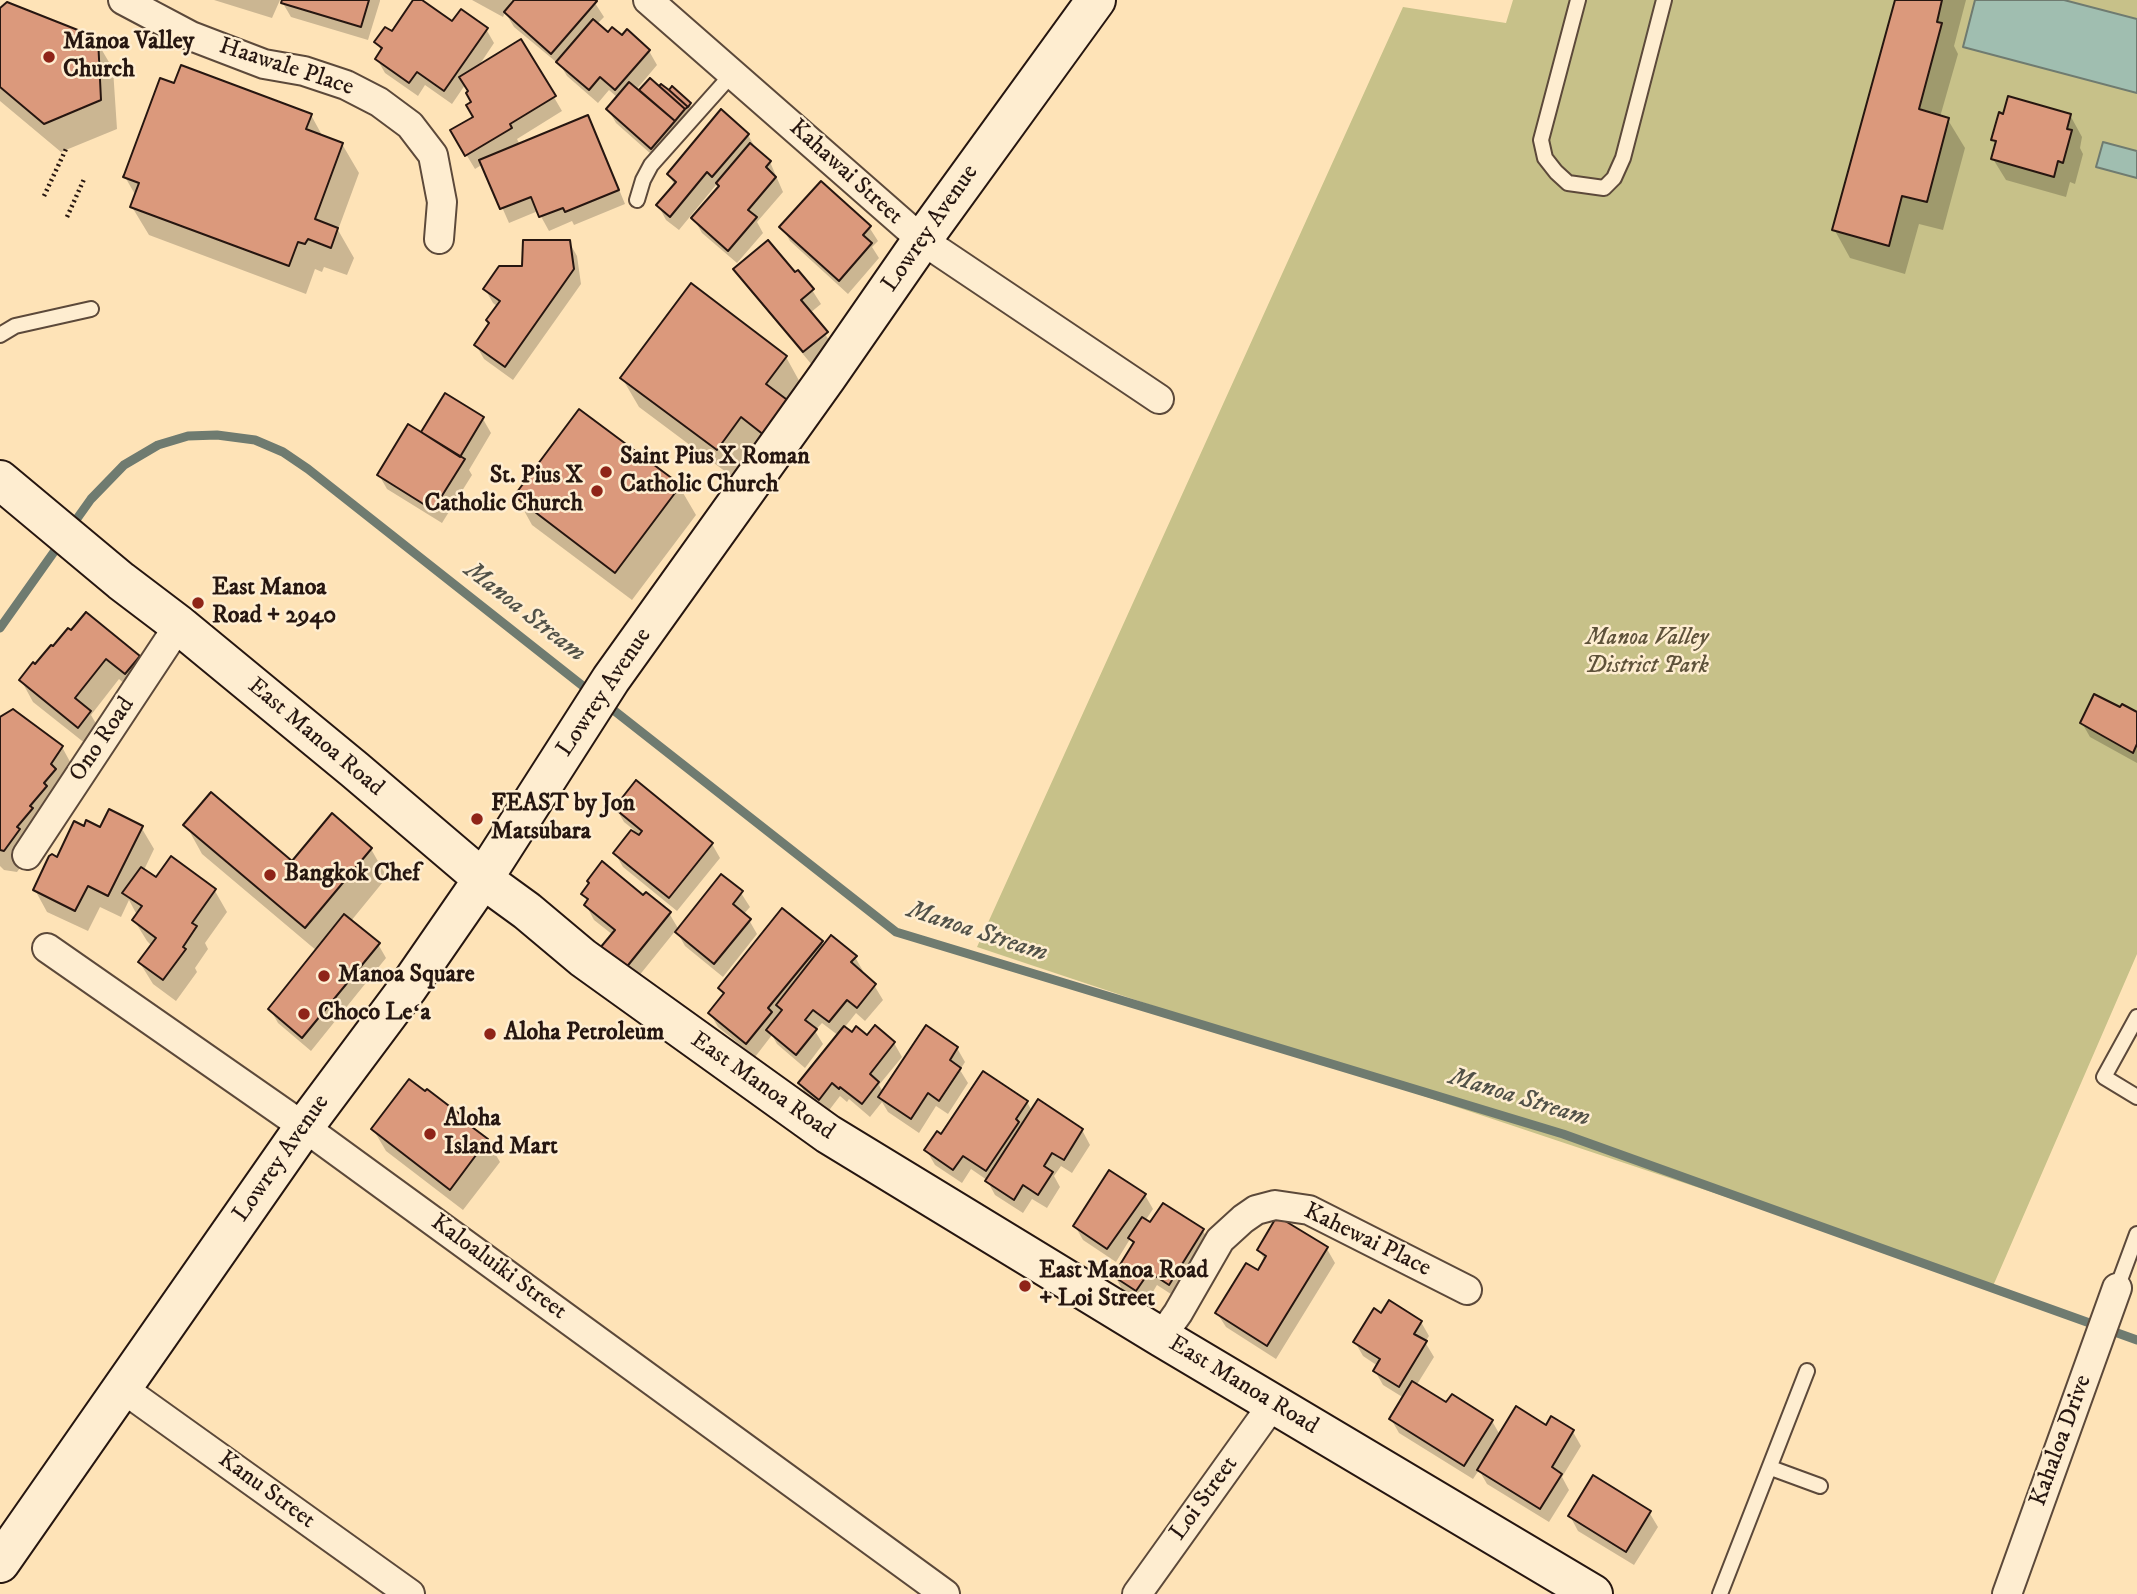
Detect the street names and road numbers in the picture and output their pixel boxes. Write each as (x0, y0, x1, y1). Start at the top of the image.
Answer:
street label: Haawale Place (215, 33, 357, 103)
street label: Kahawai Street (782, 114, 908, 232)
street label: Lowrey Avenue (877, 160, 985, 298)
street label: Lowrey Avenue (551, 623, 659, 763)
street label: East Manoa Road (241, 673, 389, 803)
street label: Ono Road (64, 692, 142, 788)
street label: East Manoa Road (684, 1027, 840, 1147)
street label: Lowrey Avenue (228, 1090, 336, 1228)
street label: Kahewai Place (1299, 1198, 1435, 1284)
street label: Kaloaluiki Street (424, 1209, 572, 1327)
street label: East Manoa Road (1163, 1330, 1323, 1442)
street label: Kahaloa Drive (2025, 1372, 2099, 1510)
street label: Kanu Street (212, 1446, 320, 1536)
street label: Loi Street (1165, 1451, 1245, 1547)

